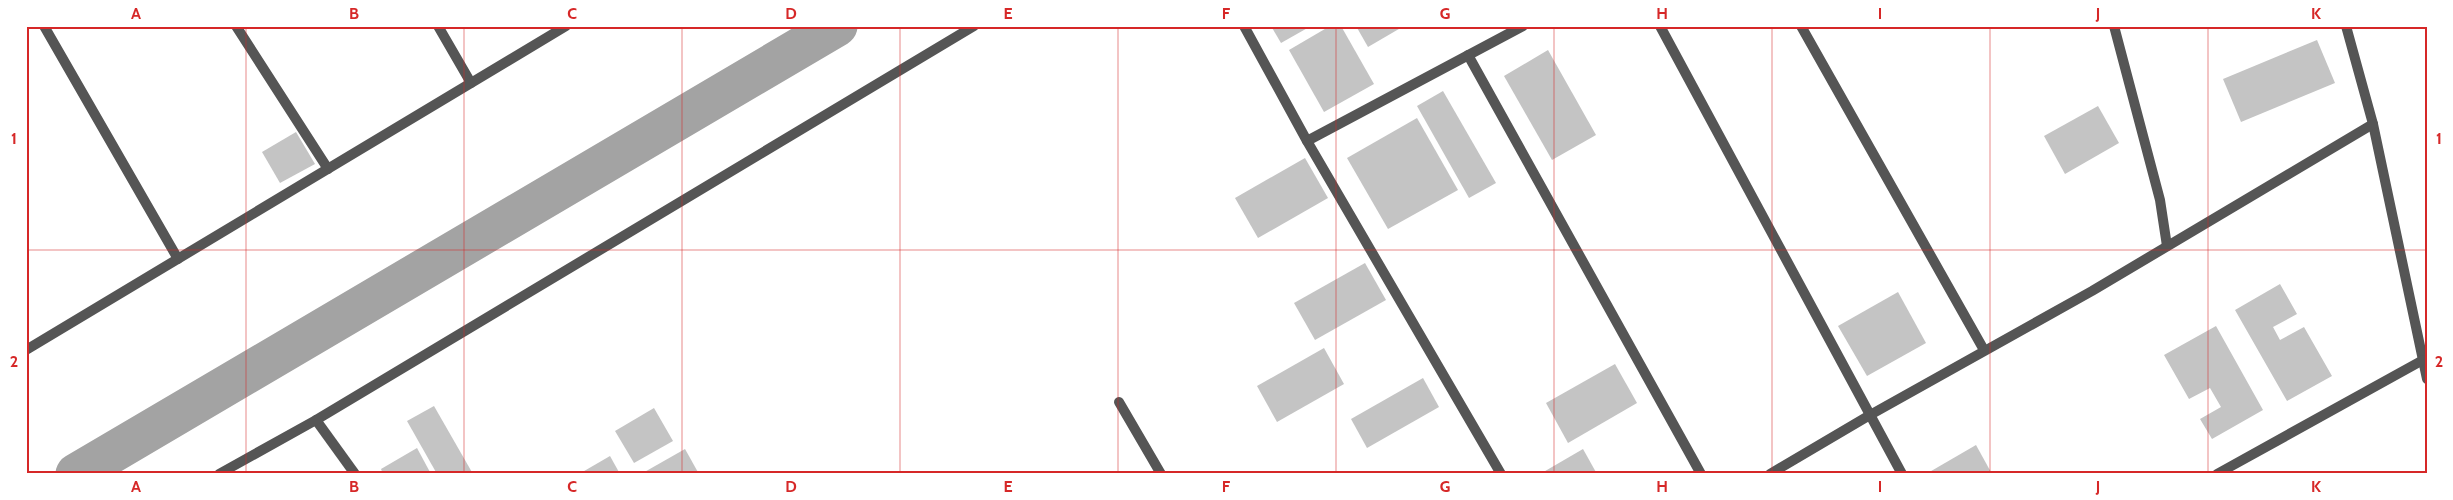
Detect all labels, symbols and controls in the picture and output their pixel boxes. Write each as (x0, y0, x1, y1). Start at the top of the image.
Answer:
text: A (131, 4, 141, 23)
text: B (349, 4, 359, 23)
text: C (567, 4, 577, 23)
text: D (785, 4, 797, 23)
text: E (1003, 4, 1013, 23)
text: F (1222, 4, 1231, 23)
text: G (1440, 4, 1450, 23)
text: H (1656, 4, 1668, 23)
text: I (1878, 4, 1882, 23)
text: J (2095, 4, 2100, 23)
text: K (2311, 4, 2321, 23)
text: 1 (11, 129, 17, 148)
text: 1 (2436, 129, 2442, 148)
text: 2 (10, 352, 18, 371)
text: 2 (2435, 352, 2443, 371)
text: A (131, 477, 141, 496)
text: B (349, 477, 359, 496)
text: C (567, 477, 577, 496)
text: D (785, 477, 797, 496)
text: E (1003, 477, 1013, 496)
text: F (1222, 477, 1231, 496)
text: G (1440, 477, 1450, 496)
text: H (1656, 477, 1668, 496)
text: I (1878, 477, 1882, 496)
text: J (2095, 477, 2100, 496)
text: K (2311, 477, 2321, 496)

